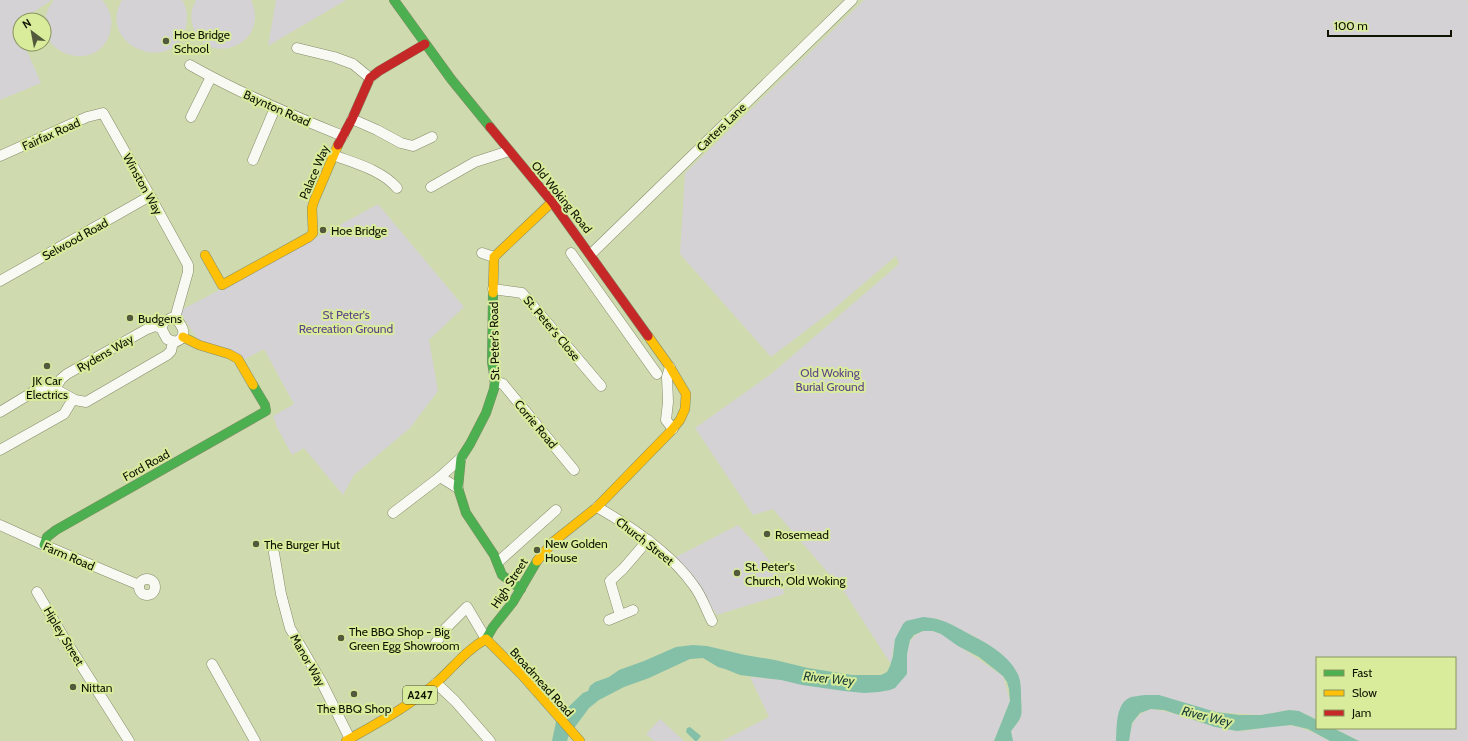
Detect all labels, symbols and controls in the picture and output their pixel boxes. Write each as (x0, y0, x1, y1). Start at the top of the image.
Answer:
north arrow (12, 12, 52, 52)
scale bar (1328, 12, 1451, 38)
text: N (20, 16, 34, 32)
text: 100 m (1334, 18, 1368, 33)
place label: Hoe Bridge School (174, 27, 230, 56)
marker: Hoe Bridge School (161, 36, 171, 46)
street label: Baynton Road (241, 87, 313, 129)
street label: Carters Lane (693, 100, 749, 154)
street label: Fairfax Road (20, 115, 82, 153)
street label: Palace Way (296, 143, 332, 201)
street label: Winston Way (120, 151, 166, 217)
street label: Old Woking Road (528, 158, 596, 236)
street label: Selwood Road (39, 215, 111, 263)
place label: Hoe Bridge (331, 223, 387, 238)
marker: Hoe Bridge (318, 225, 328, 235)
street label: St. Peter's Close (520, 292, 584, 364)
street label: St. Peter's Road (486, 302, 502, 380)
park label: St Peter's Recreation Ground (299, 307, 393, 336)
place label: Budgens (138, 311, 182, 326)
marker: Budgens (125, 313, 135, 323)
street label: Rydens Way (74, 331, 136, 375)
marker: JK Car Electrics (42, 361, 52, 371)
park label: Old Woking Burial Ground (796, 365, 864, 394)
place label: JK Car Electrics (26, 373, 68, 402)
street label: Corrie Road (511, 397, 561, 451)
street label: Ford Road (120, 446, 172, 484)
street label: Church Street (613, 514, 677, 568)
place label: Rosemead (775, 527, 829, 542)
marker: Rosemead (762, 529, 772, 539)
place label: New Golden House (545, 536, 608, 565)
place label: The Burger Hut (264, 537, 340, 552)
street label: Farm Road (41, 538, 97, 574)
marker: The Burger Hut (251, 539, 261, 549)
marker: New Golden House (532, 545, 542, 555)
street label: High Street (487, 555, 531, 611)
place label: St. Peter's Church, Old Woking (745, 559, 846, 588)
marker: St. Peter's Church, Old Woking (732, 568, 742, 578)
street label: Hipley Street (41, 604, 87, 668)
place label: The BBQ Shop - Big Green Egg Showroom (349, 624, 460, 653)
street label: Manor Way (287, 631, 329, 689)
marker: The BBQ Shop - Big Green Egg Showroom (336, 633, 346, 643)
street label: Broadmead Road (507, 644, 577, 720)
legend (1316, 657, 1456, 729)
text: Fast (1352, 665, 1372, 680)
water label: River Wey (803, 667, 856, 689)
place label: Nittan (81, 680, 113, 695)
marker: Nittan (68, 682, 78, 692)
text: Slow (1352, 685, 1377, 700)
road number: A247 (403, 686, 437, 704)
marker: The BBQ Shop (349, 689, 359, 699)
place label: The BBQ Shop (317, 701, 392, 716)
water label: River Wey (1180, 702, 1235, 730)
text: Jam (1351, 705, 1371, 720)

